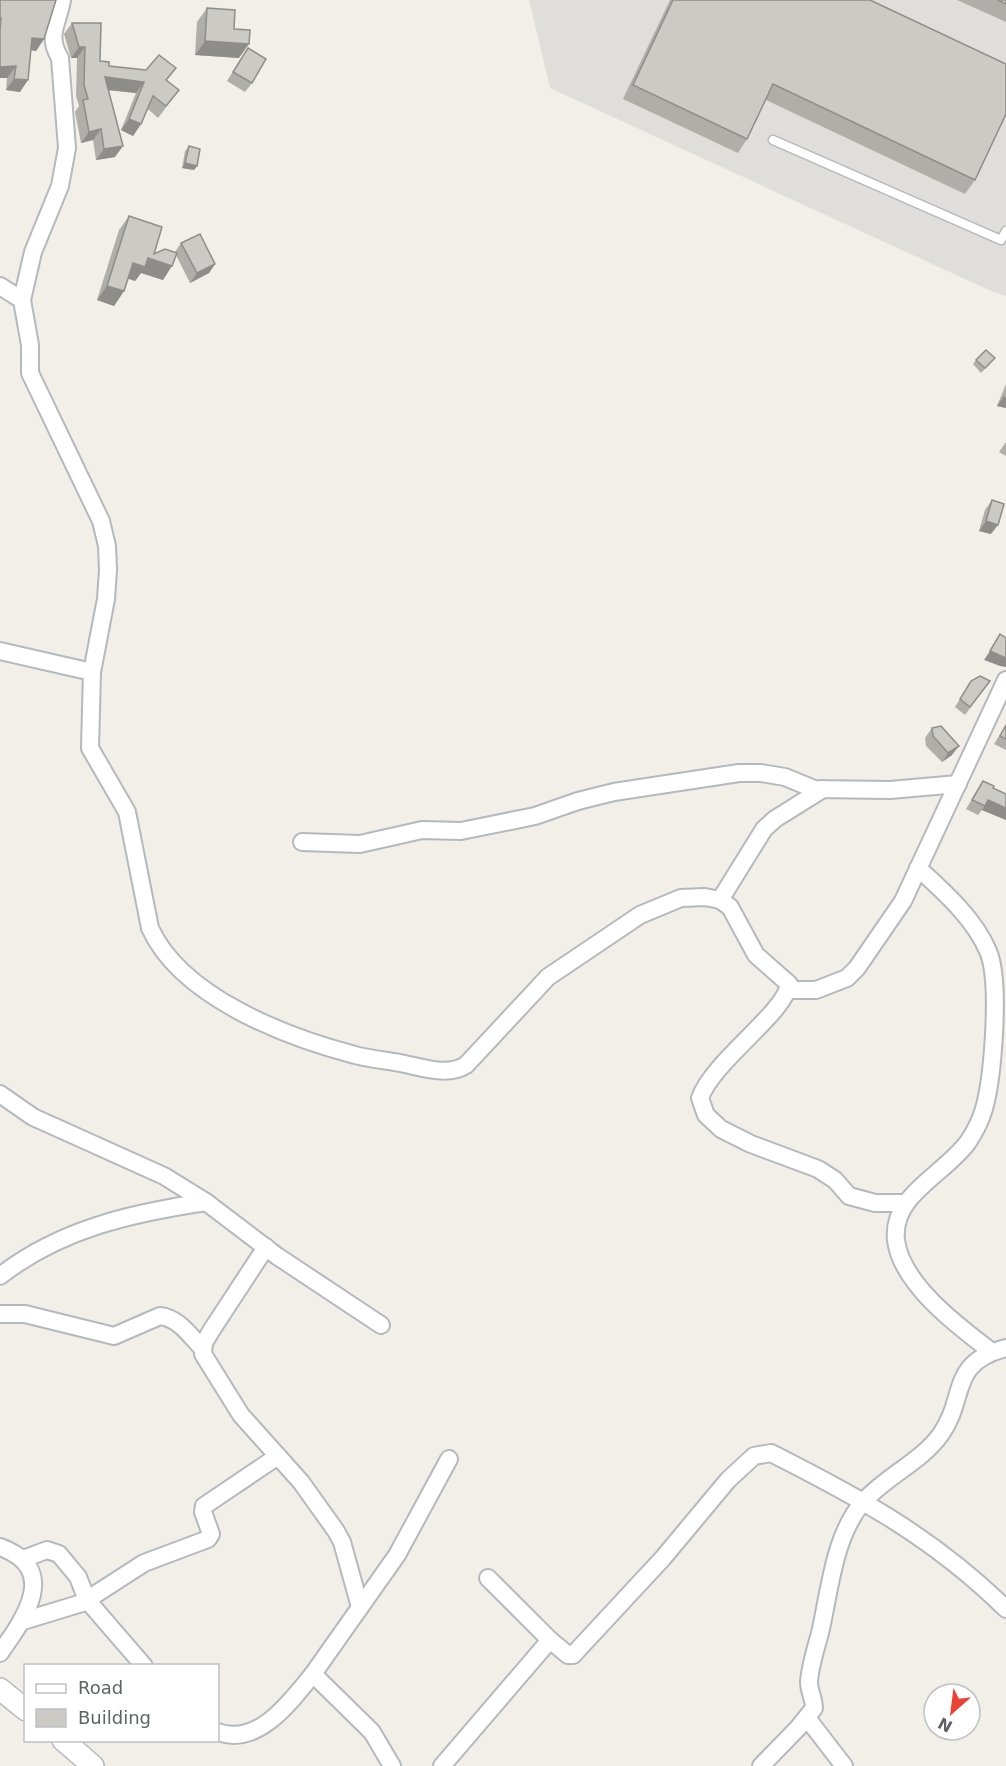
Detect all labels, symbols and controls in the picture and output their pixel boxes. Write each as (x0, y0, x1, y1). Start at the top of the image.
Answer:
legend (24, 1664, 219, 1742)
text: Road (78, 1677, 123, 1698)
north arrow (922, 1682, 982, 1742)
text: Building (78, 1707, 151, 1728)
text: N (935, 1713, 956, 1736)

